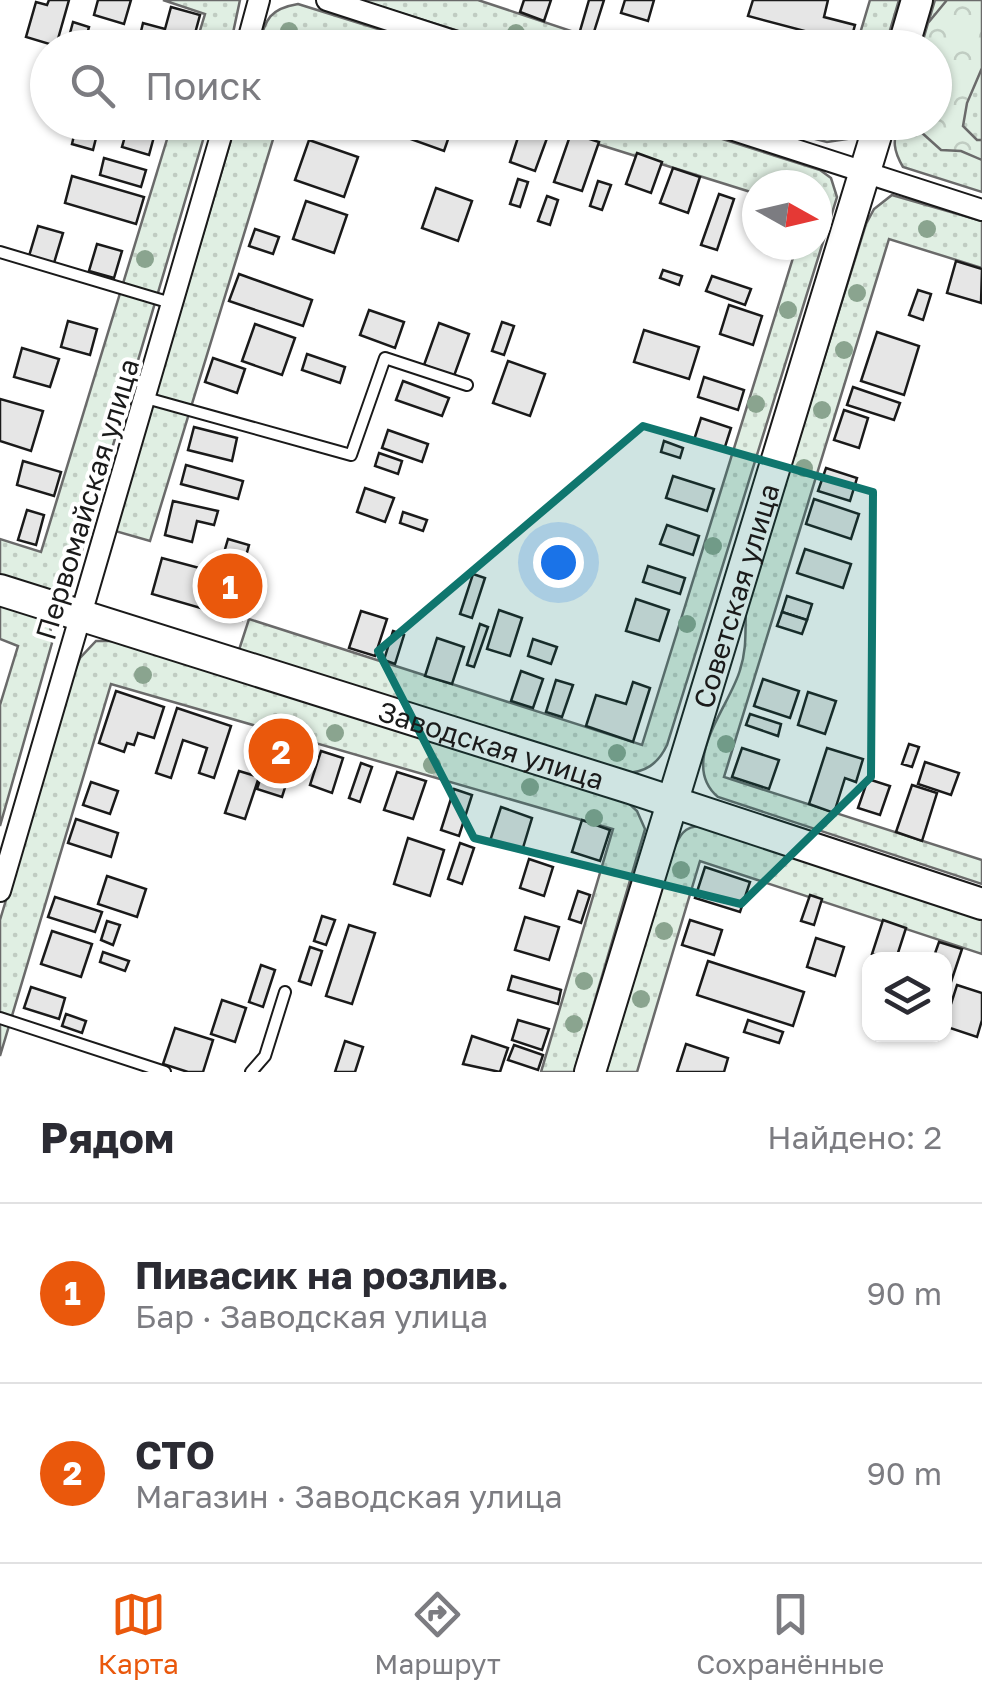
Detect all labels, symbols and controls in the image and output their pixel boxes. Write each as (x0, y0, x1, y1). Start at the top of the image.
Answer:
search box (30, 30, 952, 140)
icon: search (65, 58, 120, 113)
text: Поиск (145, 63, 262, 108)
north arrow (742, 170, 832, 260)
street label: Первомайская улица (29, 355, 145, 643)
street label: Советская улица (686, 479, 785, 712)
your location (533, 537, 584, 588)
pin: 1 (198, 548, 262, 624)
street label: Заводская улица (374, 693, 608, 795)
pin: 2 (248, 714, 314, 788)
map controls (862, 952, 952, 1042)
button: layers (862, 952, 952, 1042)
text: Рядом (40, 1112, 174, 1162)
text: Найдено: 2 (767, 1118, 942, 1156)
text: Пивасик на розлив. (135, 1252, 509, 1297)
text: 1 (64, 1274, 81, 1312)
text: 90 m (866, 1274, 942, 1312)
text: Бар · Заводская улица (135, 1297, 488, 1335)
text: СТО (135, 1432, 215, 1477)
text: 2 (63, 1454, 82, 1492)
text: 90 m (866, 1454, 942, 1492)
text: Магазин · Заводская улица (135, 1477, 563, 1515)
tab: Карта (98, 1587, 179, 1680)
tab: Маршрут (374, 1587, 501, 1680)
tab: Сохранённые (696, 1587, 884, 1680)

